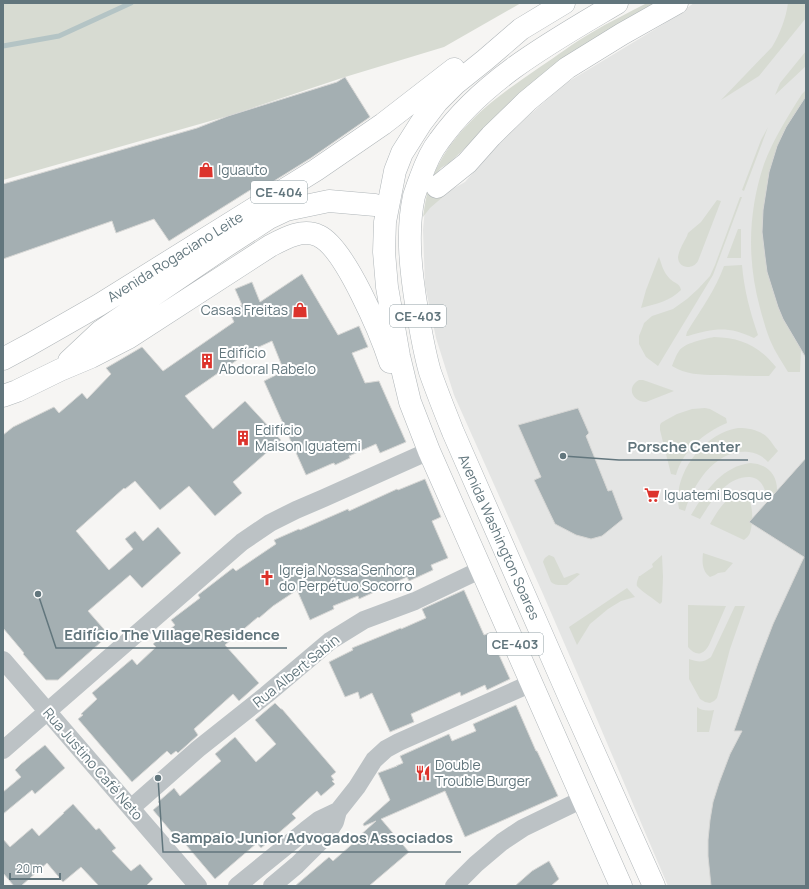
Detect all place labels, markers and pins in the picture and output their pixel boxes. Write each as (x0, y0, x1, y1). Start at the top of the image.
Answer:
place label: Iguauto (218, 160, 268, 179)
shop icon: Iguauto (197, 161, 215, 179)
place label: Casas Freitas (201, 300, 288, 319)
shop icon: Casas Freitas (291, 301, 309, 319)
place label: Edifício Abdoral Rabelo (219, 343, 316, 378)
building icon: Edifício Abdoral Rabelo (198, 352, 216, 370)
place label: Edifício Maison Iguatemi (255, 420, 361, 455)
building icon: Edifício Maison Iguatemi (234, 429, 252, 447)
callout: Porsche Center (619, 433, 748, 460)
place label: Iguatemi Bosque (664, 485, 772, 504)
supermarket icon: Iguatemi Bosque (643, 486, 661, 504)
place label: Igreja Nossa Senhora do Perpétuo Socorro (279, 560, 415, 595)
church icon: Igreja Nossa Senhora do Perpétuo Socorro (258, 569, 276, 587)
callout: Edifício The Village Residence (56, 621, 287, 648)
place label: Double Trouble Burger (435, 755, 530, 790)
restaurant icon: Double Trouble Burger (414, 764, 432, 782)
callout: Sampaio Junior Advogados Associados (163, 825, 461, 852)

